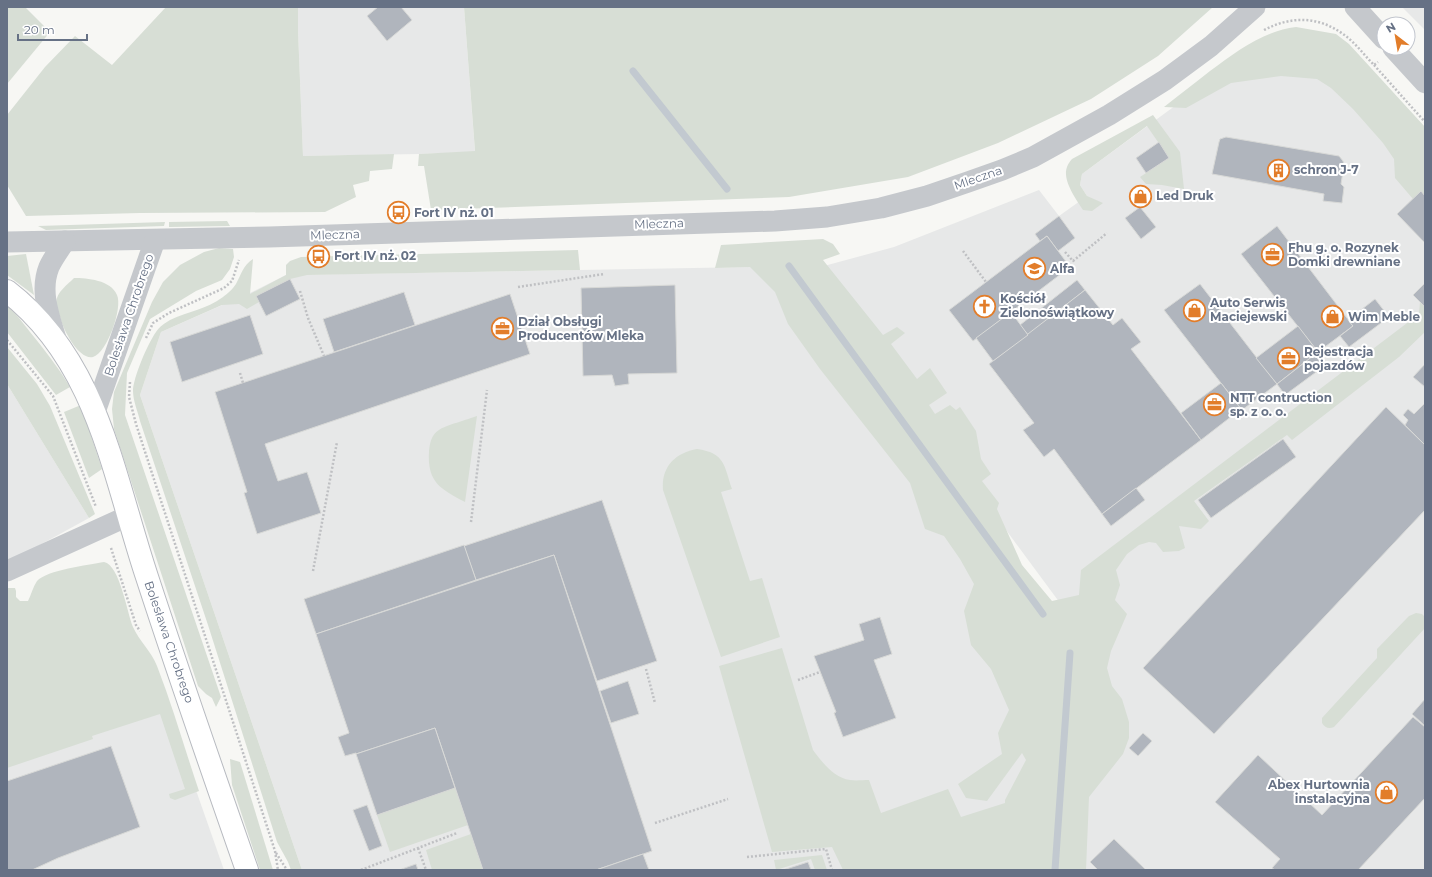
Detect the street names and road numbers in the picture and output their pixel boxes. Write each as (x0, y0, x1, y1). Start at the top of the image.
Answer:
street label: Mleczna (952, 162, 1004, 193)
street label: Mleczna (634, 215, 684, 232)
street label: Mleczna (310, 226, 360, 243)
street label: Bolesława Chrobrego (101, 252, 157, 378)
street label: Bolesława Chrobrego (141, 579, 197, 705)

